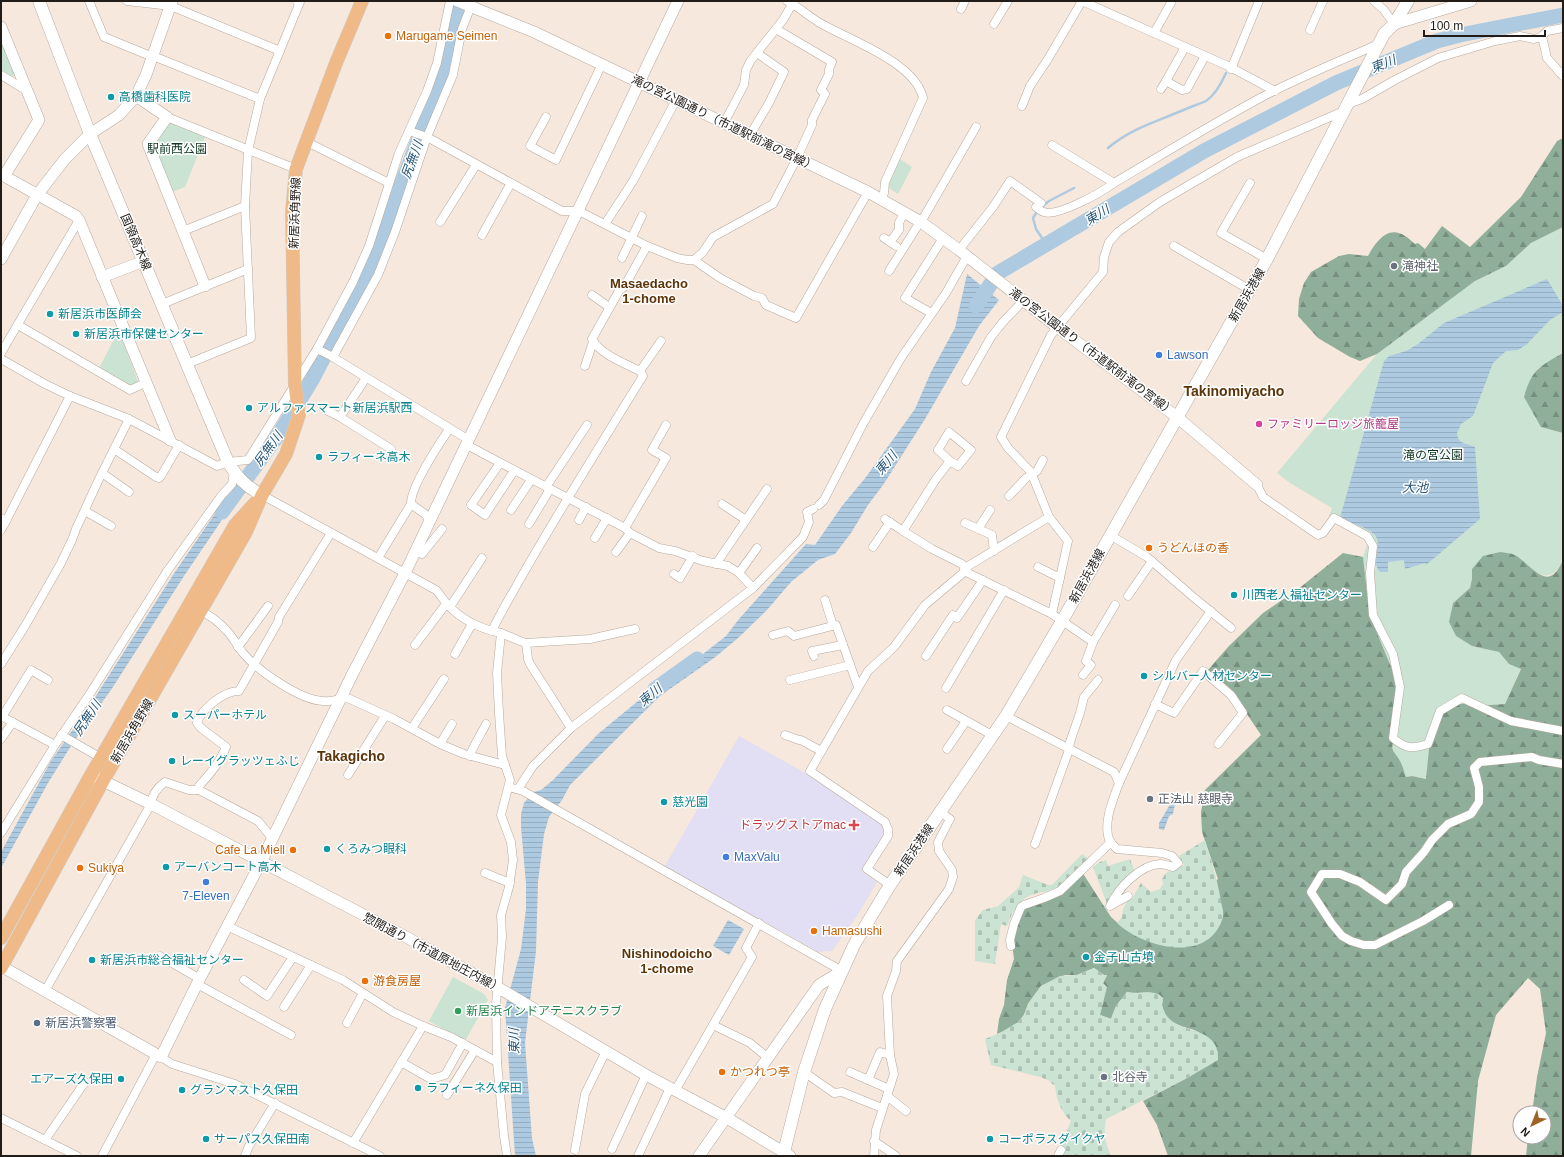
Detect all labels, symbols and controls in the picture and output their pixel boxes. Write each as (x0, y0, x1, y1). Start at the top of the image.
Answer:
scale bar (1424, 12, 1545, 38)
text: 100 m (1430, 19, 1463, 33)
place label: Marugame Seimen (396, 29, 497, 43)
marker: Marugame Seimen (383, 31, 393, 41)
water label: 東川 (1368, 51, 1400, 76)
street label: 滝の宮公園通り（市道駅前滝の宮線） (629, 72, 819, 174)
place label: 高橋歯科医院 (119, 90, 191, 104)
marker: 高橋歯科医院 (106, 92, 116, 102)
water label: 尻無川 (398, 137, 426, 181)
park label: 駅前西公園 (147, 142, 207, 156)
street label: 新居浜角野線 (287, 177, 303, 249)
water label: 東川 (1082, 201, 1114, 228)
street label: 国領高木線 (118, 212, 154, 272)
place label: 滝神社 (1402, 259, 1438, 273)
marker: 滝神社 (1389, 261, 1399, 271)
street label: 新居浜港線 (1226, 266, 1268, 324)
district label: Masaedacho 1-chome (610, 276, 688, 306)
street label: 滝の宮公園通り（市道駅前滝の宮線） (1006, 285, 1178, 419)
place label: 新居浜市医師会 (58, 307, 142, 321)
marker: 新居浜市医師会 (45, 309, 55, 319)
place label: 新居浜市保健センター (84, 327, 204, 341)
marker: 新居浜市保健センター (71, 329, 81, 339)
place label: Lawson (1167, 348, 1208, 362)
marker: Lawson (1154, 350, 1164, 360)
district label: Takinomiyacho (1184, 383, 1284, 399)
place label: アルファスマート新居浜駅西 (257, 401, 413, 415)
marker: アルファスマート新居浜駅西 (244, 403, 254, 413)
place label: ファミリーロッジ旅籠屋 (1267, 417, 1399, 431)
marker: ファミリーロッジ旅籠屋 (1254, 419, 1264, 429)
water label: 尻無川 (250, 427, 287, 469)
water label: 東川 (872, 447, 901, 478)
park label: 滝の宮公園 (1403, 448, 1463, 462)
place label: ラフィーネ高木 (327, 450, 411, 464)
marker: ラフィーネ高木 (314, 452, 324, 462)
water label: 大池 (1402, 480, 1430, 495)
place label: うどんほの香 (1157, 541, 1229, 555)
marker: うどんほの香 (1144, 543, 1154, 553)
street label: 新居浜港線 (1066, 546, 1108, 606)
place label: 川西老人福祉センター (1242, 588, 1362, 602)
marker: 川西老人福祉センター (1229, 590, 1239, 600)
place label: シルバー人材センター (1152, 669, 1272, 683)
marker: シルバー人材センター (1139, 671, 1149, 681)
water label: 東川 (635, 680, 666, 709)
water label: 尻無川 (70, 696, 105, 738)
street label: 新居浜角野線 (108, 696, 156, 766)
place label: スーパーホテル (183, 708, 267, 722)
marker: スーパーホテル (170, 710, 180, 720)
district label: Takagicho (317, 748, 385, 764)
place label: レーイグラッツェふじ (180, 754, 300, 768)
marker: レーイグラッツェふじ (167, 756, 177, 766)
place label: 正法山 慈眼寺 (1158, 792, 1233, 806)
marker: 正法山 慈眼寺 (1145, 794, 1155, 804)
place label: 慈光園 (672, 795, 708, 809)
marker: 慈光園 (659, 797, 669, 807)
place label: ドラッグストアmac (739, 818, 846, 832)
marker: ドラッグストアmac (849, 820, 859, 830)
street label: 新居浜港線 (891, 821, 937, 879)
place label: くろみつ眼科 (335, 842, 407, 856)
place label: Cafe La Miell (215, 843, 285, 857)
marker: くろみつ眼科 (322, 844, 332, 854)
marker: Cafe La Miell (288, 845, 298, 855)
place label: MaxValu (734, 850, 780, 864)
marker: MaxValu (721, 852, 731, 862)
place label: アーバンコート高木 (174, 860, 282, 874)
place label: Sukiya (88, 861, 124, 875)
marker: アーバンコート高木 (161, 862, 171, 872)
marker: Sukiya (75, 863, 85, 873)
marker: 7-Eleven (201, 877, 211, 887)
place label: 7-Eleven (182, 889, 230, 903)
street label: 惣開通り（市道原地庄内線） (361, 910, 505, 996)
place label: Hamasushi (822, 924, 882, 938)
marker: Hamasushi (809, 926, 819, 936)
district label: Nishinodoicho 1-chome (622, 946, 712, 976)
place label: 金子山古墳 (1094, 950, 1154, 964)
marker: 金子山古墳 (1081, 952, 1091, 962)
place label: 新居浜市総合福祉センター (100, 953, 244, 967)
marker: 新居浜市総合福祉センター (87, 955, 97, 965)
place label: 游食房屋 (373, 974, 421, 988)
marker: 游食房屋 (360, 976, 370, 986)
place label: 新居浜インドアテニスクラブ (466, 1004, 622, 1018)
marker: 新居浜インドアテニスクラブ (453, 1006, 463, 1016)
place label: 新居浜警察署 (45, 1016, 117, 1030)
marker: 新居浜警察署 (32, 1018, 42, 1028)
water label: 東川 (506, 1026, 522, 1054)
place label: かつれつ亭 (730, 1065, 790, 1079)
marker: かつれつ亭 (717, 1067, 727, 1077)
place label: 北谷寺 (1112, 1070, 1148, 1084)
place label: エアーズ久保田 (30, 1072, 113, 1086)
marker: 北谷寺 (1099, 1072, 1109, 1082)
marker: エアーズ久保田 (116, 1074, 126, 1084)
place label: ラフィーネ久保田 (426, 1081, 522, 1095)
place label: グランマスト久保田 (190, 1083, 298, 1097)
marker: ラフィーネ久保田 (413, 1083, 423, 1093)
marker: グランマスト久保田 (177, 1085, 187, 1095)
north arrow (1512, 1105, 1552, 1145)
text: N (1518, 1125, 1532, 1139)
place label: サーパス久保田南 (214, 1132, 310, 1146)
place label: コーポラスダイクヤ (998, 1132, 1106, 1146)
marker: サーパス久保田南 (201, 1134, 211, 1144)
marker: コーポラスダイクヤ (985, 1134, 995, 1144)

